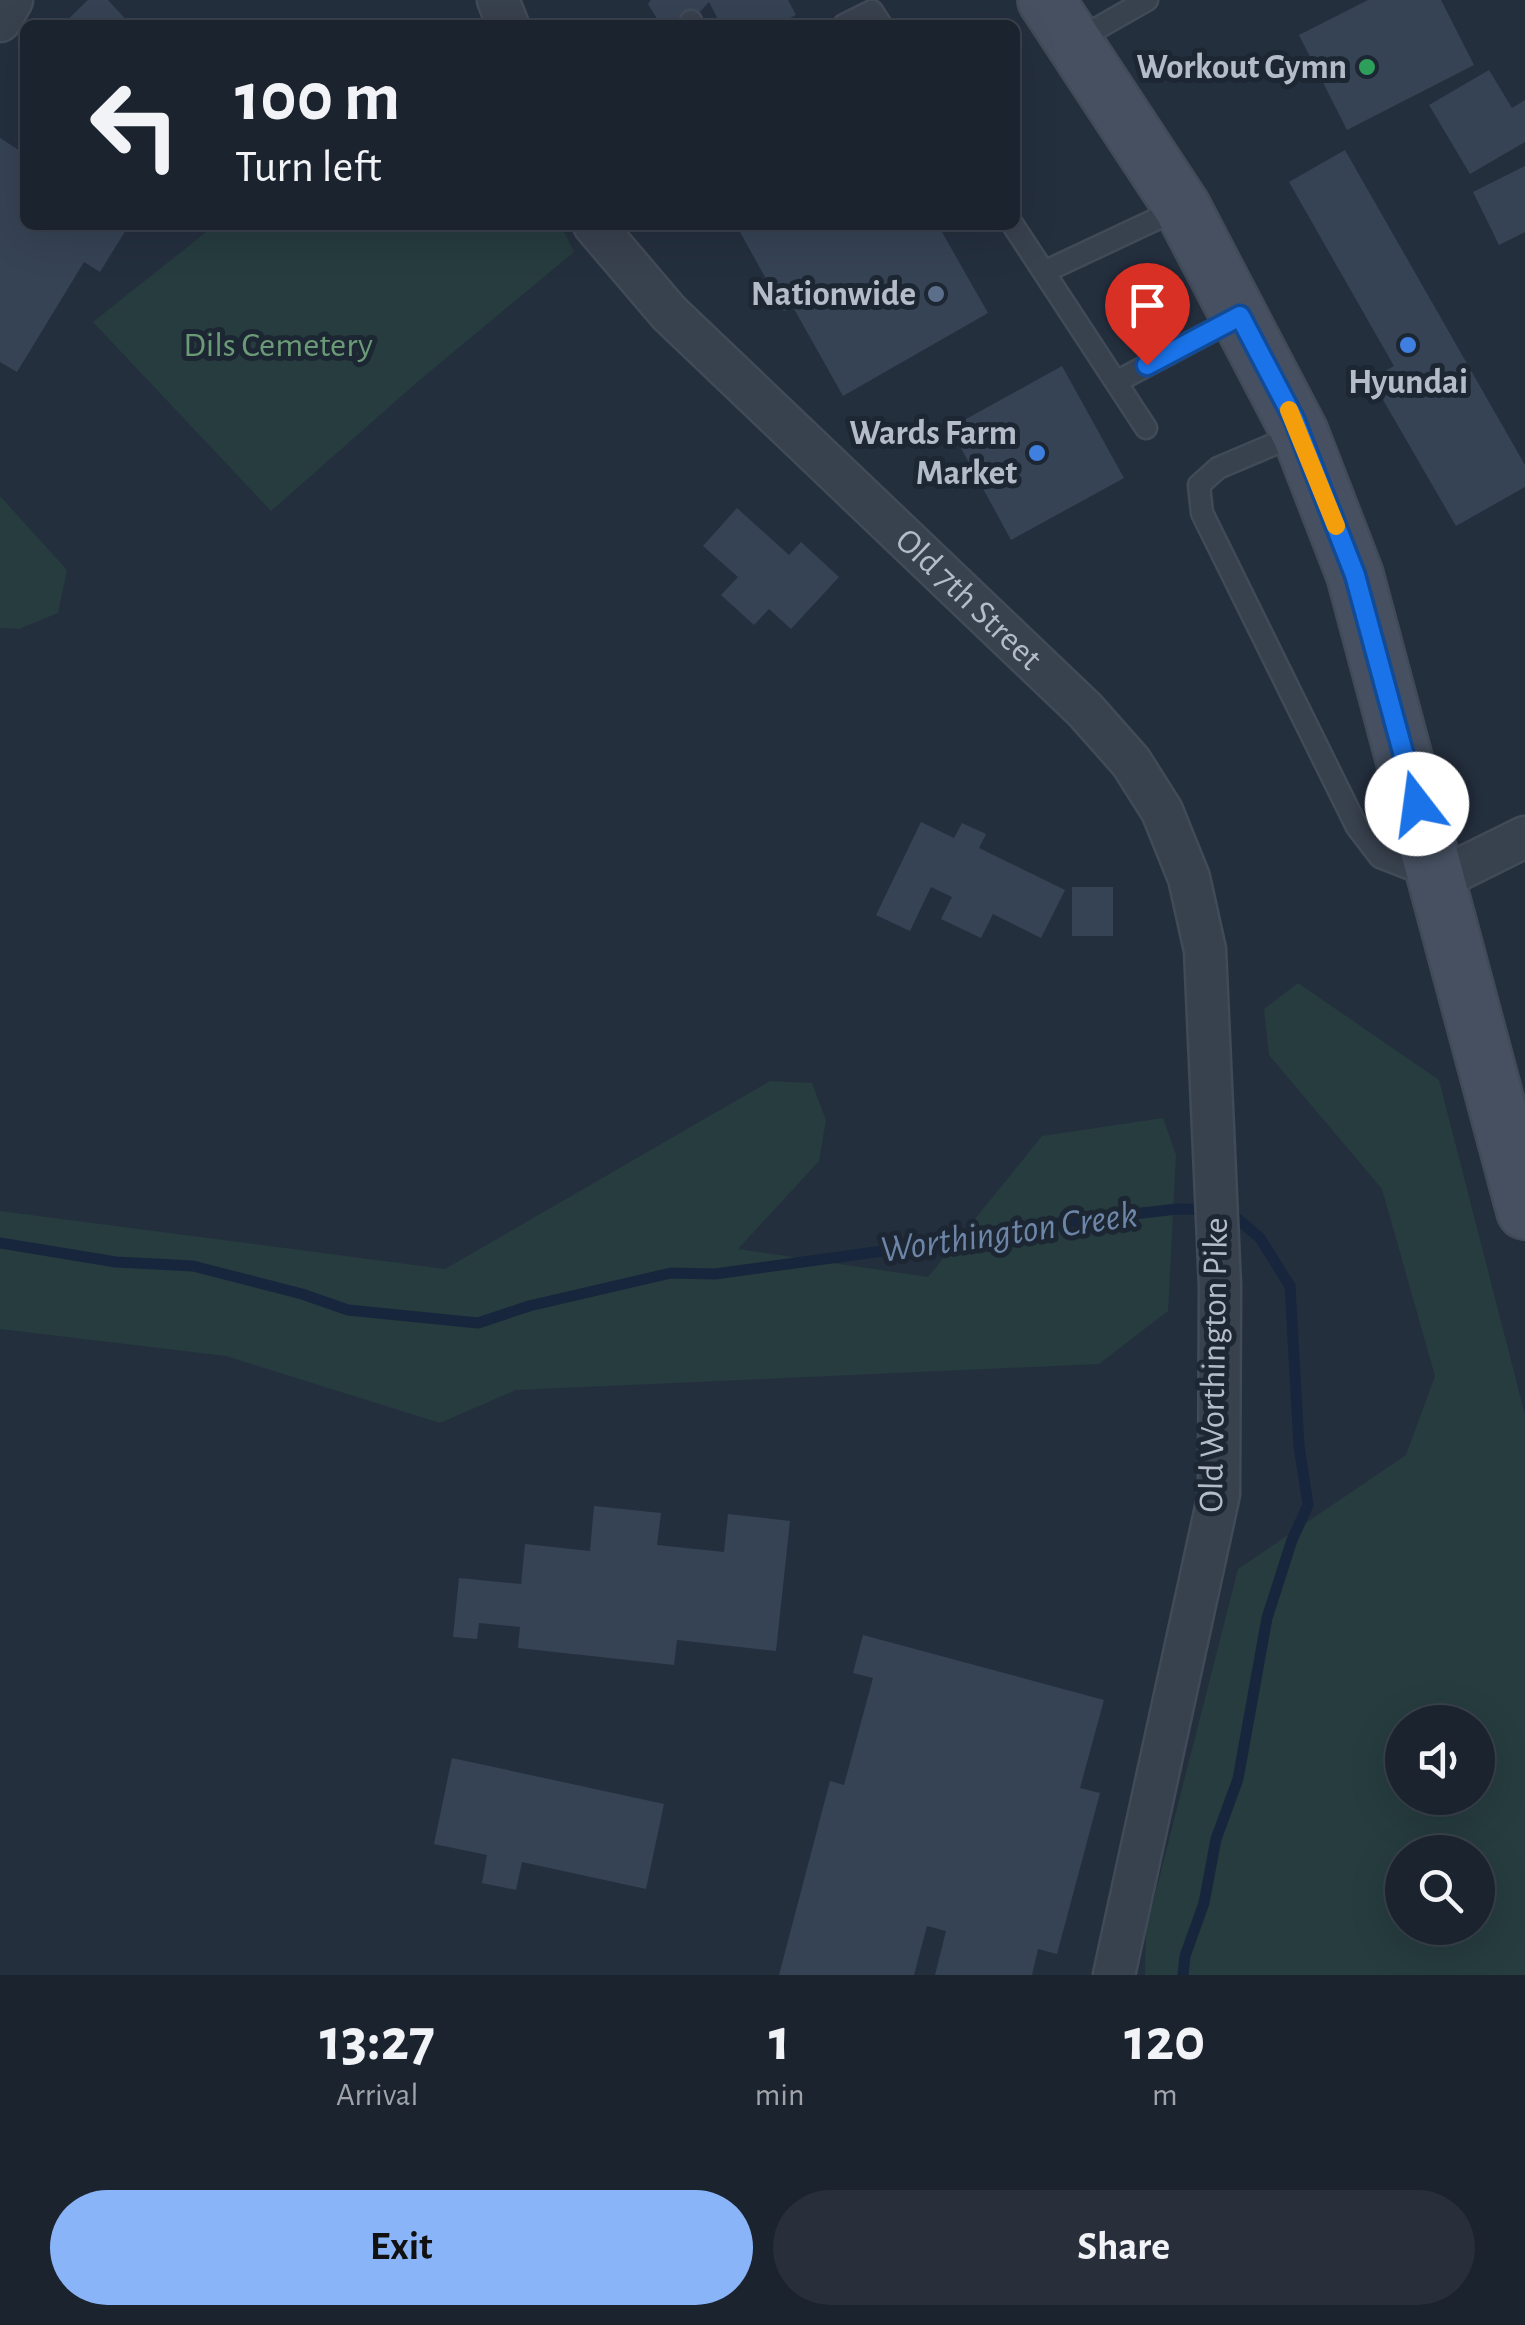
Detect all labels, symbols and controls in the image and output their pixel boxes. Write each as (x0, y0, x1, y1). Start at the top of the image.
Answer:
place label: Workout Gymn (1136, 50, 1347, 85)
marker: Workout Gymn (1356, 56, 1378, 78)
icon: left (70, 60, 200, 190)
text: 100 m (235, 63, 400, 133)
text: Turn left (235, 145, 382, 190)
pin (1105, 263, 1190, 366)
place label: Nationwide (751, 277, 916, 312)
icon: arrive (1120, 278, 1175, 333)
marker: Nationwide (925, 283, 947, 305)
park label: Dils Cemetery (183, 328, 373, 363)
marker: Hyundai (1397, 334, 1419, 356)
place label: Hyundai (1348, 365, 1468, 400)
place label: Wards Farm Market (849, 416, 1017, 491)
marker: Wards Farm Market (1026, 442, 1048, 464)
street label: Old 7th Street (889, 522, 1049, 676)
position arrow (1365, 752, 1469, 856)
water label: Worthington Creek (878, 1196, 1140, 1270)
street label: Old Worthington Pike (1194, 1217, 1234, 1513)
map controls (1385, 1705, 1495, 1945)
button: sound (1385, 1705, 1495, 1815)
button: search (1385, 1835, 1495, 1945)
text: 13:27 (320, 2011, 435, 2071)
text: 1 (769, 2011, 790, 2071)
text: 120 (1124, 2011, 1205, 2071)
text: Arrival (336, 2079, 418, 2111)
text: min (755, 2079, 805, 2111)
text: m (1152, 2079, 1178, 2111)
button: Exit (50, 2190, 753, 2305)
button: Share (773, 2190, 1475, 2305)

